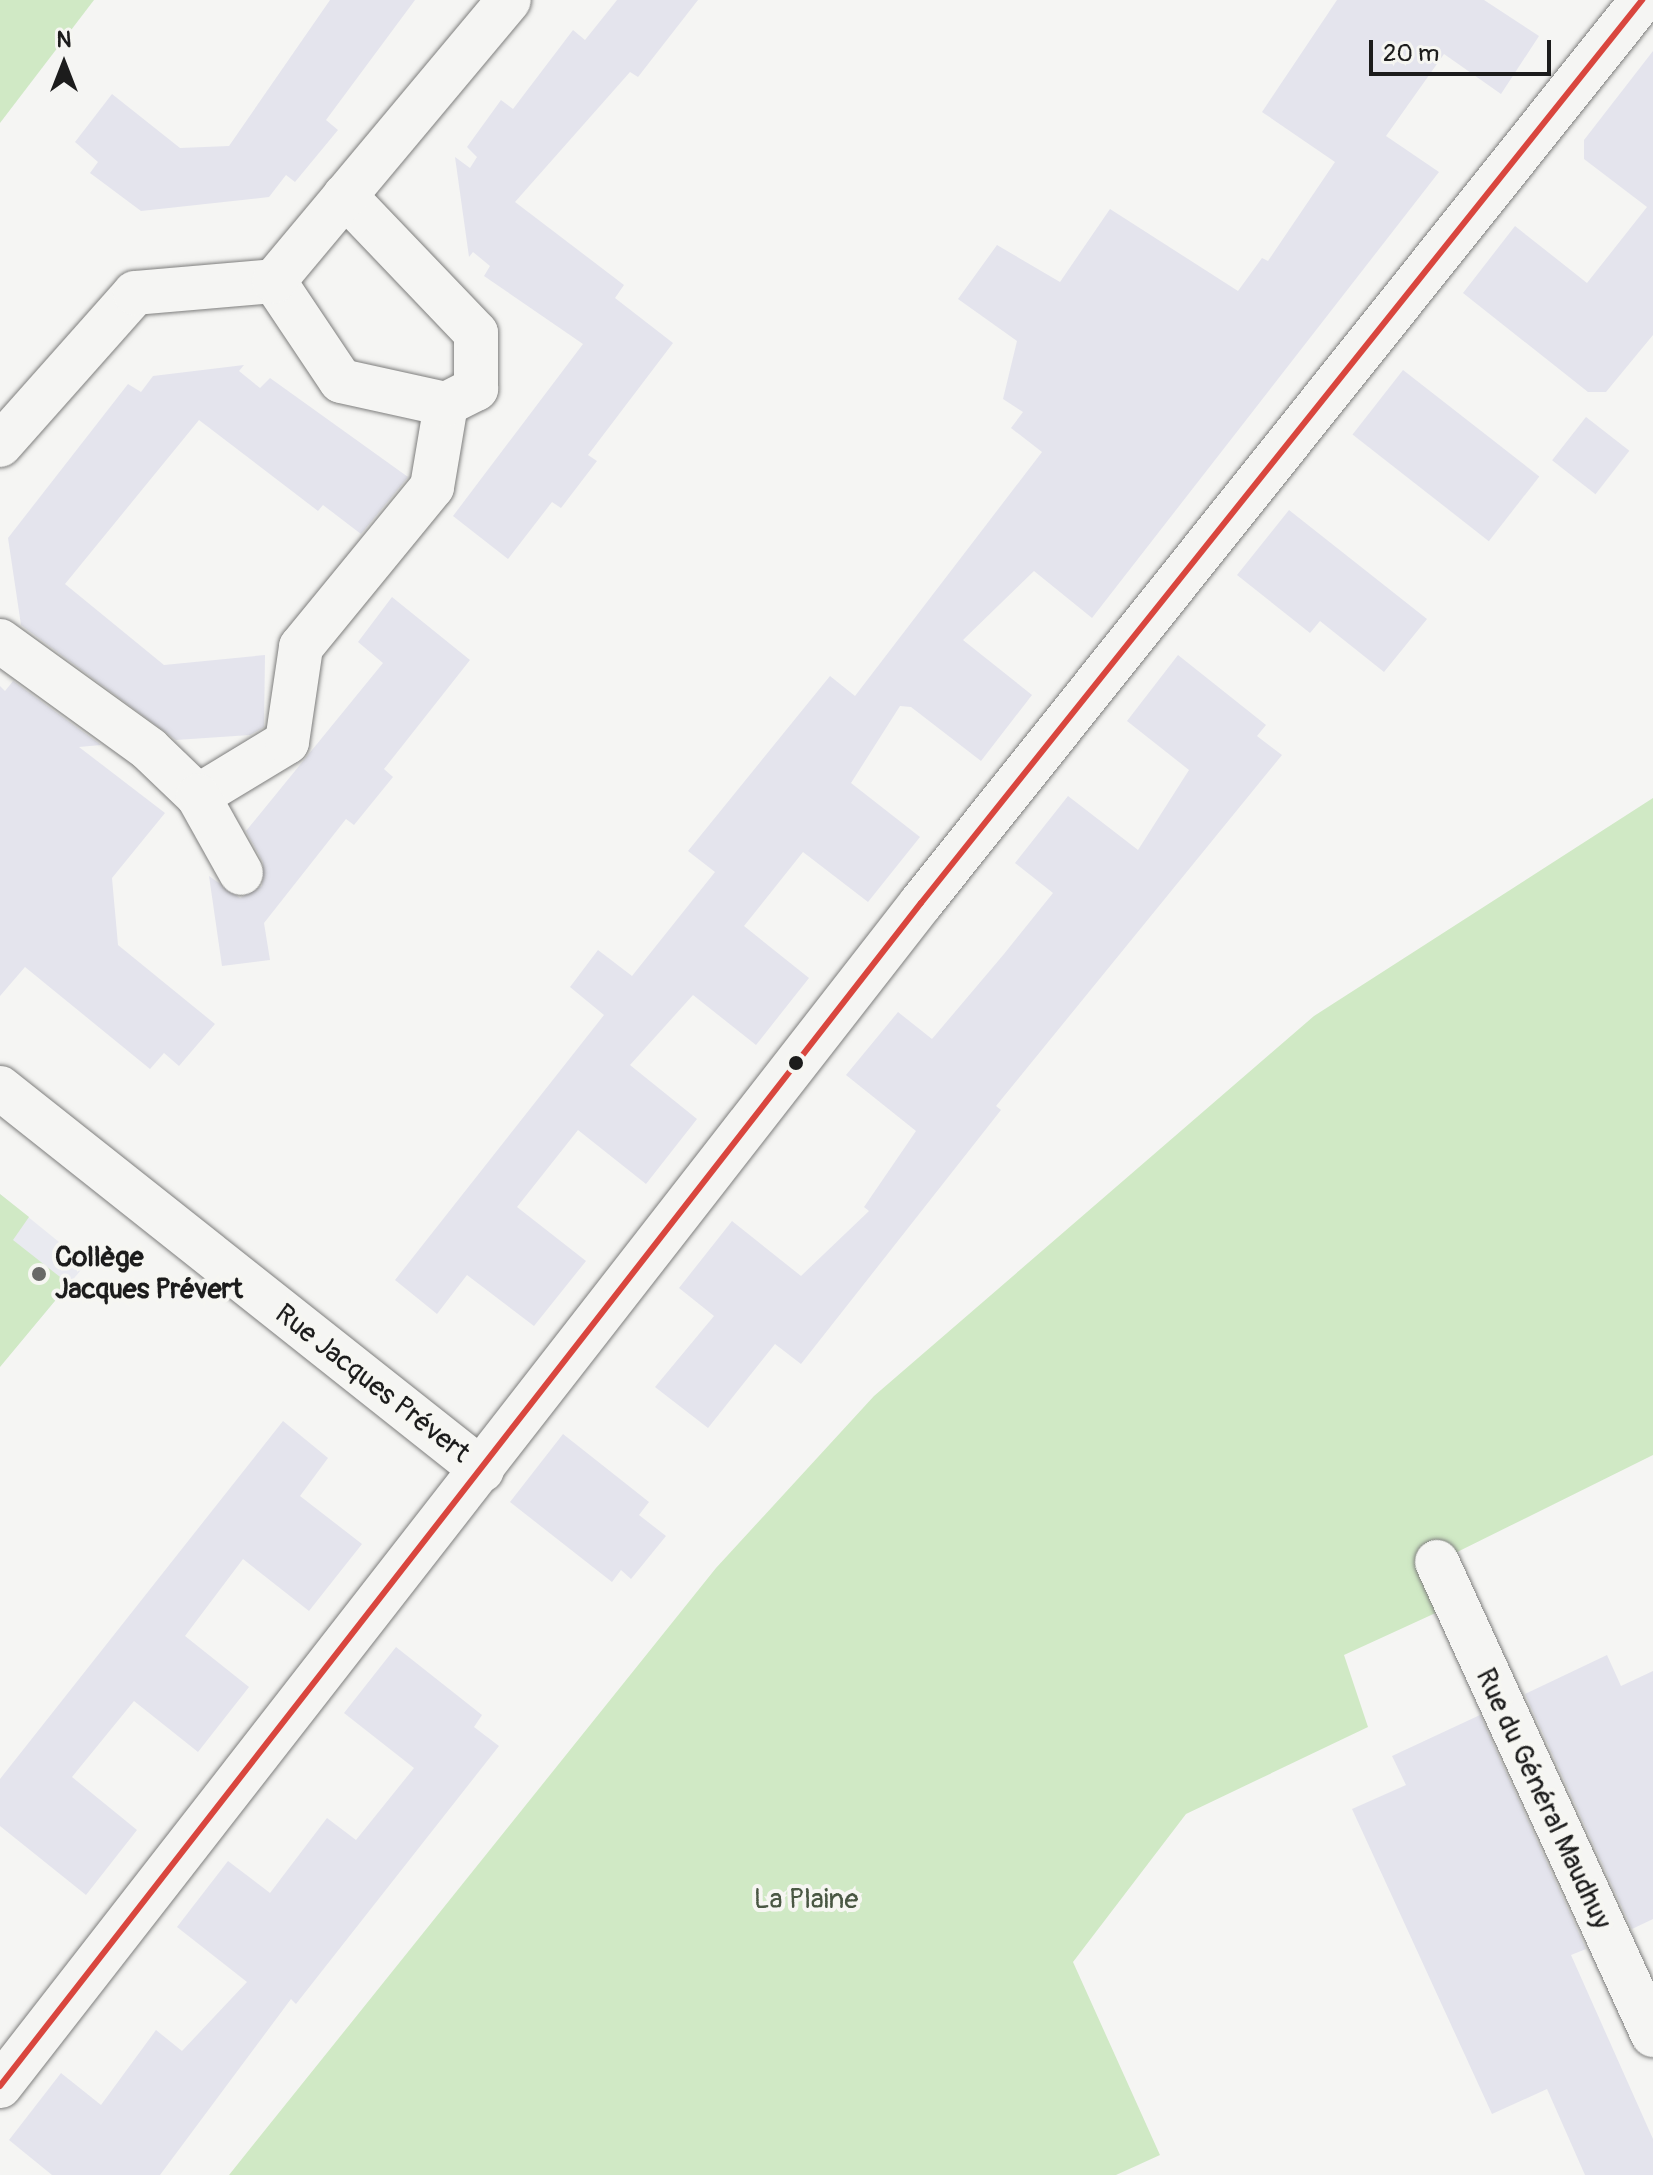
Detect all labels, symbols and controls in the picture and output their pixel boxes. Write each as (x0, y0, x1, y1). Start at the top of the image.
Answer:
north arrow (24, 24, 104, 104)
scale bar (1373, 24, 1555, 74)
text: N (57, 26, 71, 54)
text: 20 m (1383, 39, 1439, 68)
unlabelled marker (788, 1055, 804, 1071)
place label: Collège Jacques Prévert (55, 1241, 243, 1307)
marker: Collège Jacques Prévert (30, 1265, 48, 1283)
street label: Rue Jacques Prévert (268, 1298, 476, 1470)
street label: Rue du Général Maudhuy (1468, 1663, 1618, 1935)
park label: La Plaine (754, 1883, 858, 1917)

